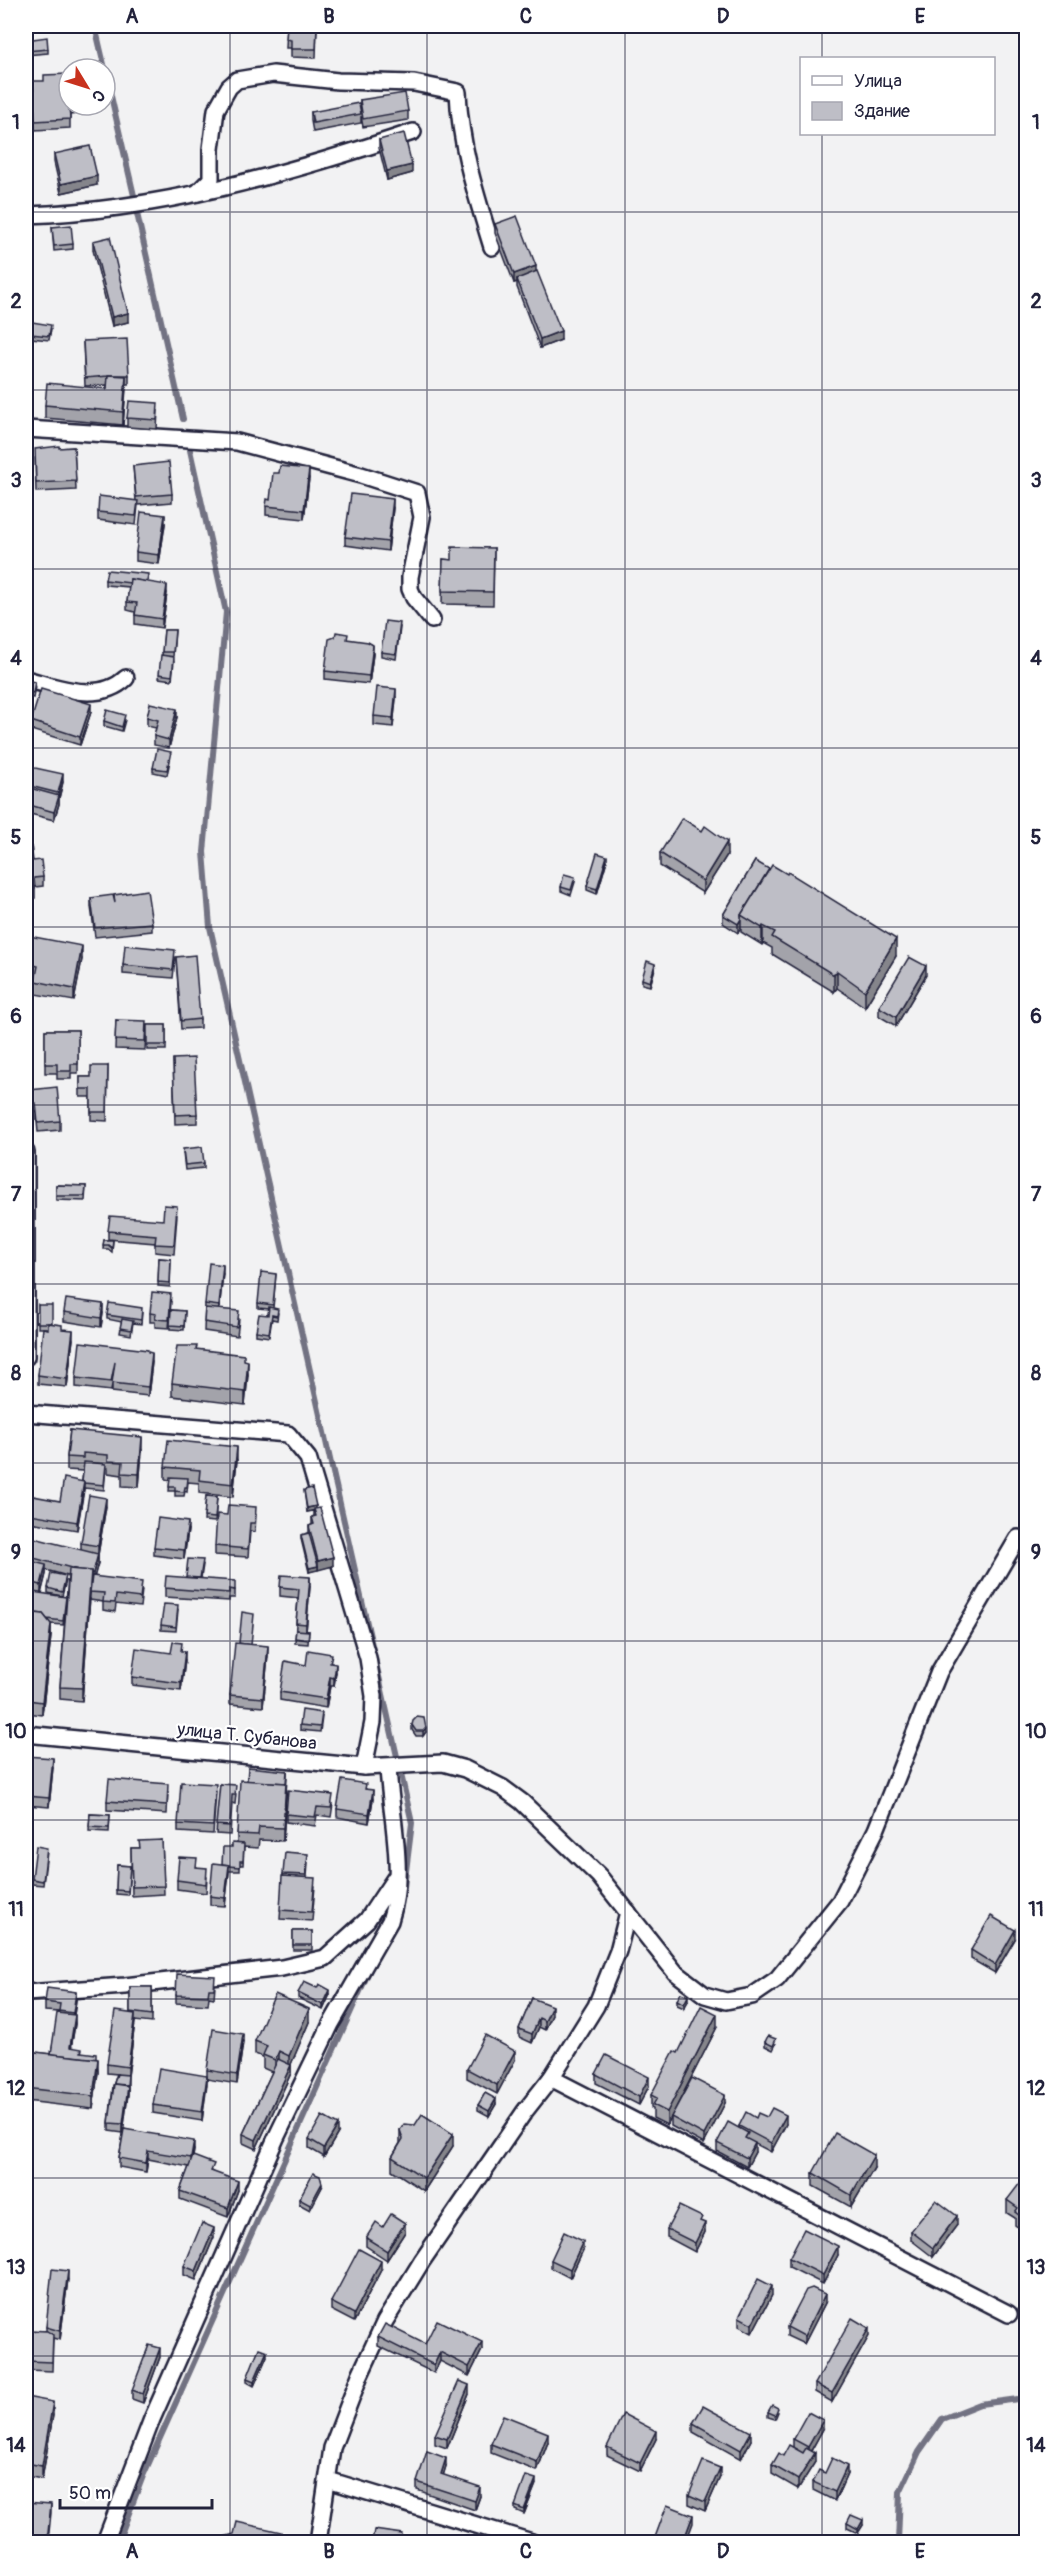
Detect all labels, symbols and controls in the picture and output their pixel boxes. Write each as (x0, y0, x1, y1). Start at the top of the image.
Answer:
text: A (126, 4, 139, 29)
text: B (323, 4, 335, 29)
text: C (520, 4, 532, 29)
text: D (717, 4, 730, 29)
text: E (915, 4, 926, 29)
north arrow (57, 57, 117, 117)
legend (800, 57, 995, 135)
text: Улица (854, 70, 902, 93)
text: С (87, 86, 109, 106)
text: Здание (854, 100, 910, 123)
text: 1 (12, 110, 20, 135)
text: 1 (1032, 110, 1040, 135)
text: 2 (10, 289, 22, 314)
text: 2 (1030, 289, 1042, 314)
text: 3 (10, 468, 22, 493)
text: 3 (1030, 468, 1042, 493)
text: 4 (10, 646, 22, 671)
text: 4 (1030, 646, 1042, 671)
text: 5 (11, 825, 22, 850)
text: 5 (1031, 825, 1042, 850)
text: 6 (10, 1004, 22, 1029)
text: 6 (1030, 1004, 1042, 1029)
text: 7 (11, 1182, 22, 1207)
text: 7 (1031, 1182, 1042, 1207)
text: 8 (11, 1361, 21, 1386)
text: 8 (1031, 1361, 1041, 1386)
text: 9 (11, 1540, 21, 1565)
text: 9 (1031, 1540, 1041, 1565)
street label: улица Т. Субанова (175, 1718, 318, 1755)
text: 10 (5, 1719, 27, 1744)
text: 10 (1025, 1719, 1047, 1744)
text: 11 (8, 1897, 24, 1922)
text: 11 (1028, 1897, 1044, 1922)
text: 12 (7, 2076, 26, 2101)
text: 12 (1027, 2076, 1046, 2101)
text: 13 (7, 2255, 25, 2280)
text: 13 (1027, 2255, 1045, 2280)
text: 14 (6, 2433, 26, 2458)
text: 14 (1026, 2433, 1046, 2458)
scale bar (60, 2472, 212, 2510)
text: 50 m (69, 2482, 111, 2505)
text: A (126, 2539, 139, 2564)
text: B (323, 2539, 335, 2564)
text: C (520, 2539, 532, 2564)
text: D (717, 2539, 730, 2564)
text: E (915, 2539, 926, 2564)

